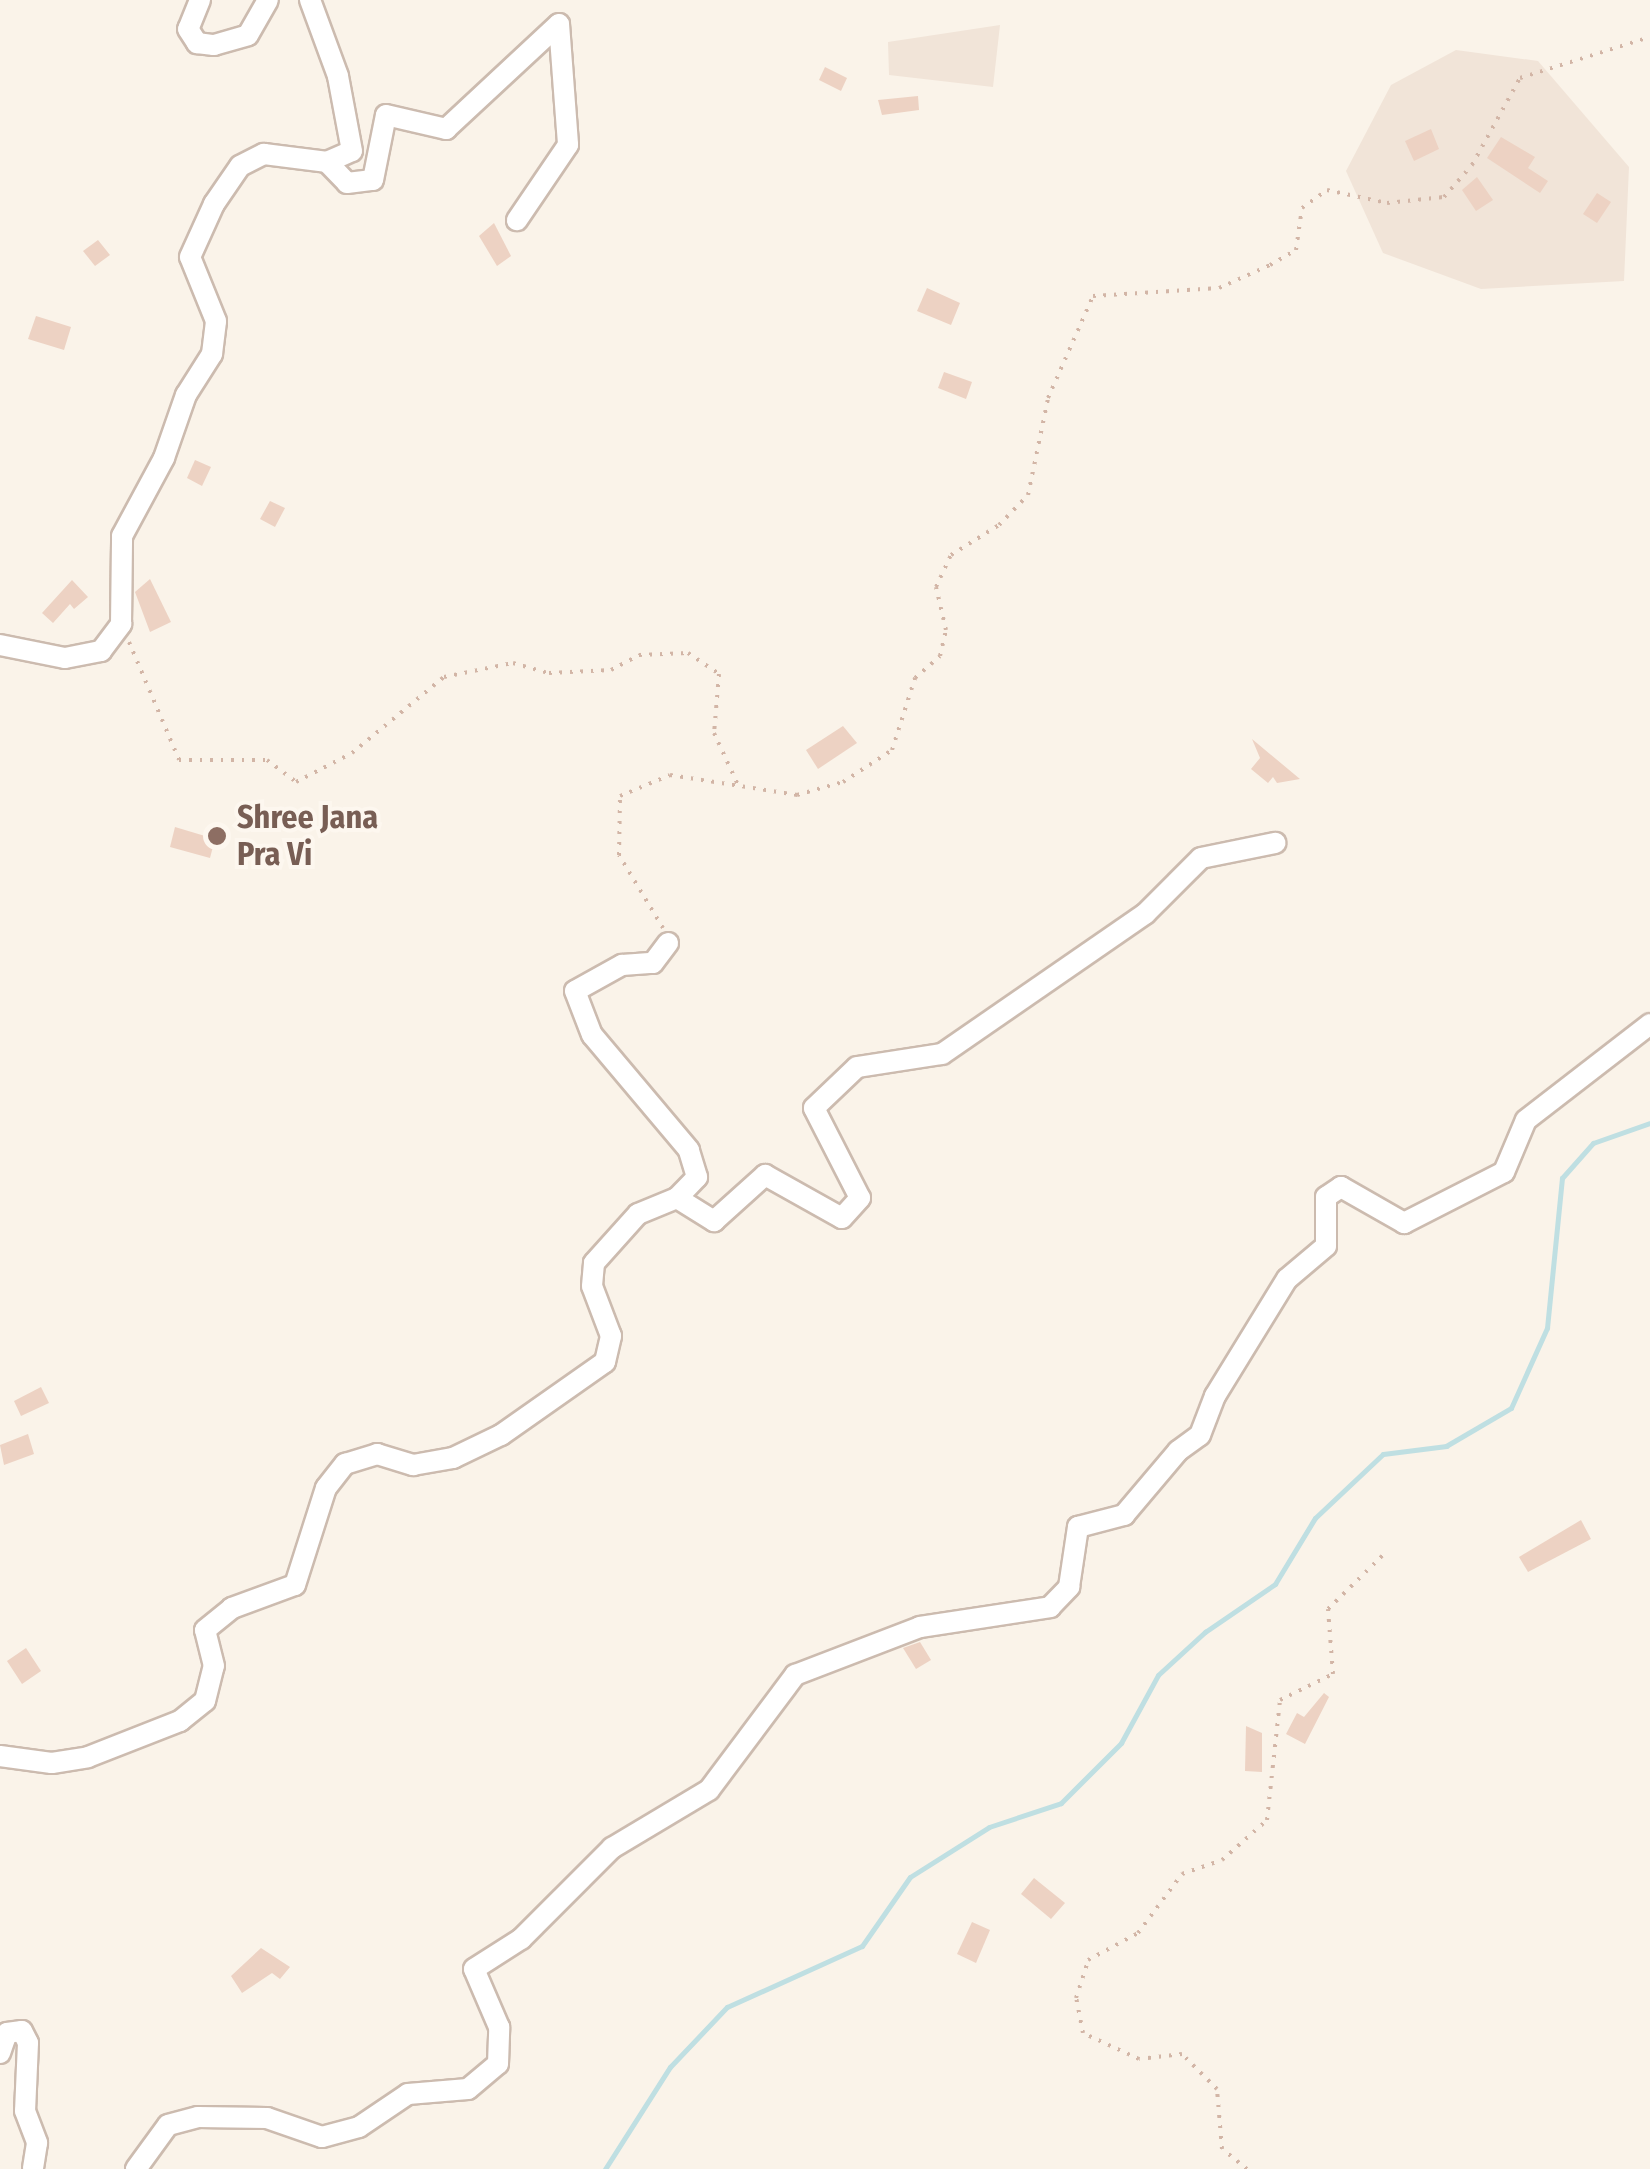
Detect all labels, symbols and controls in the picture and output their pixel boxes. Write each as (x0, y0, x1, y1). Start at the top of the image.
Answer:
place label: Shree Jana Pra Vi (237, 799, 378, 874)
marker: Shree Jana Pra Vi (206, 825, 228, 847)

